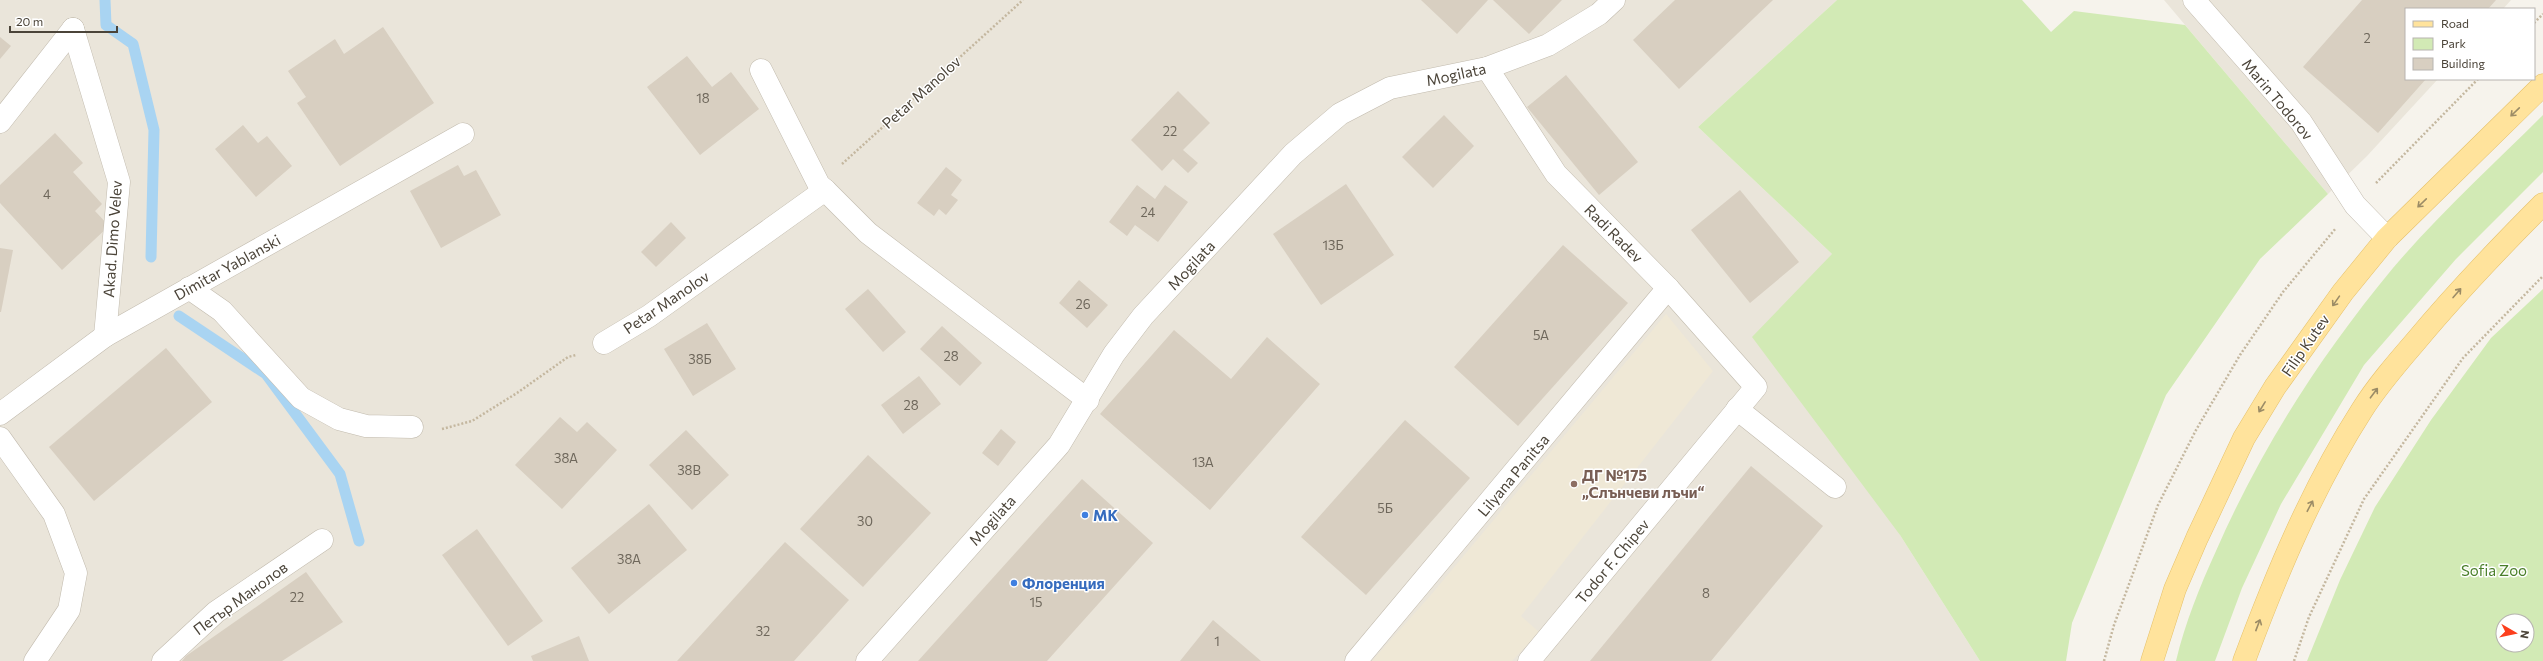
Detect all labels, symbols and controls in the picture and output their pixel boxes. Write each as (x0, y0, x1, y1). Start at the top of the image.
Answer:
scale bar (10, 8, 117, 34)
legend (2405, 8, 2535, 80)
text: 20 m (16, 14, 43, 28)
text: Road (2441, 16, 2469, 30)
house number: 2 (2363, 30, 2371, 46)
text: Park (2441, 36, 2467, 50)
street label: Petar Manolov (878, 52, 964, 132)
street label: Marin Todorov (2239, 55, 2317, 144)
text: Building (2441, 56, 2485, 70)
street label: Mogilata (1424, 59, 1488, 89)
house number: 18 (696, 90, 710, 106)
one-way arrow (2510, 107, 2520, 117)
house number: 22 (1163, 123, 1177, 139)
street label: Akad. Dimo Velev (99, 179, 125, 298)
house number: 4 (43, 186, 51, 202)
one-way arrow (2417, 198, 2427, 208)
street label: Radi Radev (1581, 200, 1647, 266)
house number: 24 (1141, 204, 1156, 220)
street label: Dimitar Yablanski (171, 230, 283, 304)
street label: Mogilata (1164, 237, 1218, 293)
house number: 13Б (1322, 237, 1344, 253)
street label: Petar Manolov (620, 267, 713, 337)
one-way arrow (2453, 288, 2462, 298)
one-way arrow (2332, 295, 2341, 306)
house number: 26 (1075, 296, 1091, 312)
street label: Filip Kutev (2277, 310, 2333, 379)
house number: 5А (1533, 327, 1549, 343)
house number: 28 (943, 348, 959, 364)
house number: 38Б (688, 351, 712, 367)
one-way arrow (2370, 388, 2379, 399)
house number: 28 (903, 397, 919, 413)
one-way arrow (2258, 401, 2266, 413)
street label: Lilyana Panitsa (1473, 430, 1553, 520)
house number: 38А (554, 450, 578, 466)
house number: 13А (1192, 454, 1214, 470)
house number: 38В (677, 462, 701, 478)
place label: ДГ №175 „Слънчеви лъчи“ (1582, 466, 1705, 501)
marker: ДГ №175 „Слънчеви лъчи“ (1569, 479, 1579, 489)
street label: Mogilata (965, 491, 1019, 549)
house number: 5Б (1377, 500, 1393, 516)
one-way arrow (2307, 500, 2314, 512)
place label: MK (1093, 506, 1118, 524)
marker: MK (1080, 510, 1090, 520)
house number: 30 (857, 513, 873, 529)
street label: Todor F. Chipev (1571, 515, 1653, 607)
house number: 38А (617, 551, 641, 567)
street label: Петър Манолов (189, 558, 291, 638)
park label: Sofia Zoo (2461, 561, 2527, 579)
place label: Флоренция (1022, 574, 1105, 592)
marker: Флоренция (1009, 578, 1019, 588)
house number: 8 (1702, 585, 1710, 601)
house number: 22 (290, 589, 304, 605)
house number: 15 (1029, 594, 1043, 610)
north arrow (2495, 613, 2535, 653)
one-way arrow (2254, 619, 2262, 631)
house number: 32 (756, 623, 770, 639)
text: N (2518, 630, 2532, 640)
house number: 1 (1214, 633, 1220, 649)

